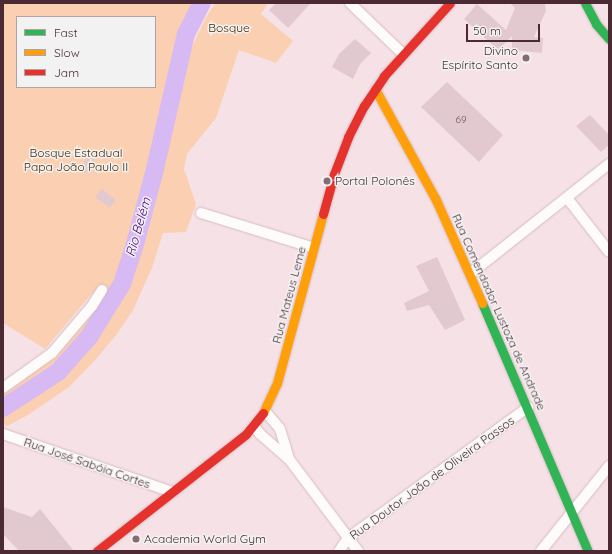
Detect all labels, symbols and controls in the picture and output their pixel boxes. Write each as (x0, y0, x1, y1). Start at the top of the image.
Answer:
legend (16, 16, 156, 88)
scale bar (468, 16, 542, 42)
park label: Bosque (208, 21, 250, 35)
text: 50 m (473, 23, 501, 38)
text: Fast (54, 25, 78, 40)
place label: Divino Espírito Santo (442, 44, 518, 72)
text: Slow (54, 45, 80, 60)
marker: Divino Espírito Santo (521, 53, 531, 63)
text: Jam (54, 65, 79, 80)
house number: 69 (456, 114, 466, 126)
park label: Bosque Estadual Papa João Paulo II (24, 146, 128, 174)
place label: Portal Polonês (335, 174, 415, 188)
marker: Portal Polonês (322, 176, 332, 186)
water label: Rio Belém (122, 196, 154, 258)
street label: Rua Comendador Lustoza de Andrade (449, 212, 549, 412)
street label: Rua Mateus Leme (269, 245, 309, 345)
street label: Rua Doutor João de Oliveira Passos (347, 413, 517, 543)
street label: Rua José Sabóia Cortes (22, 435, 152, 491)
place label: Academia World Gym (144, 532, 266, 546)
marker: Academia World Gym (131, 534, 141, 544)

